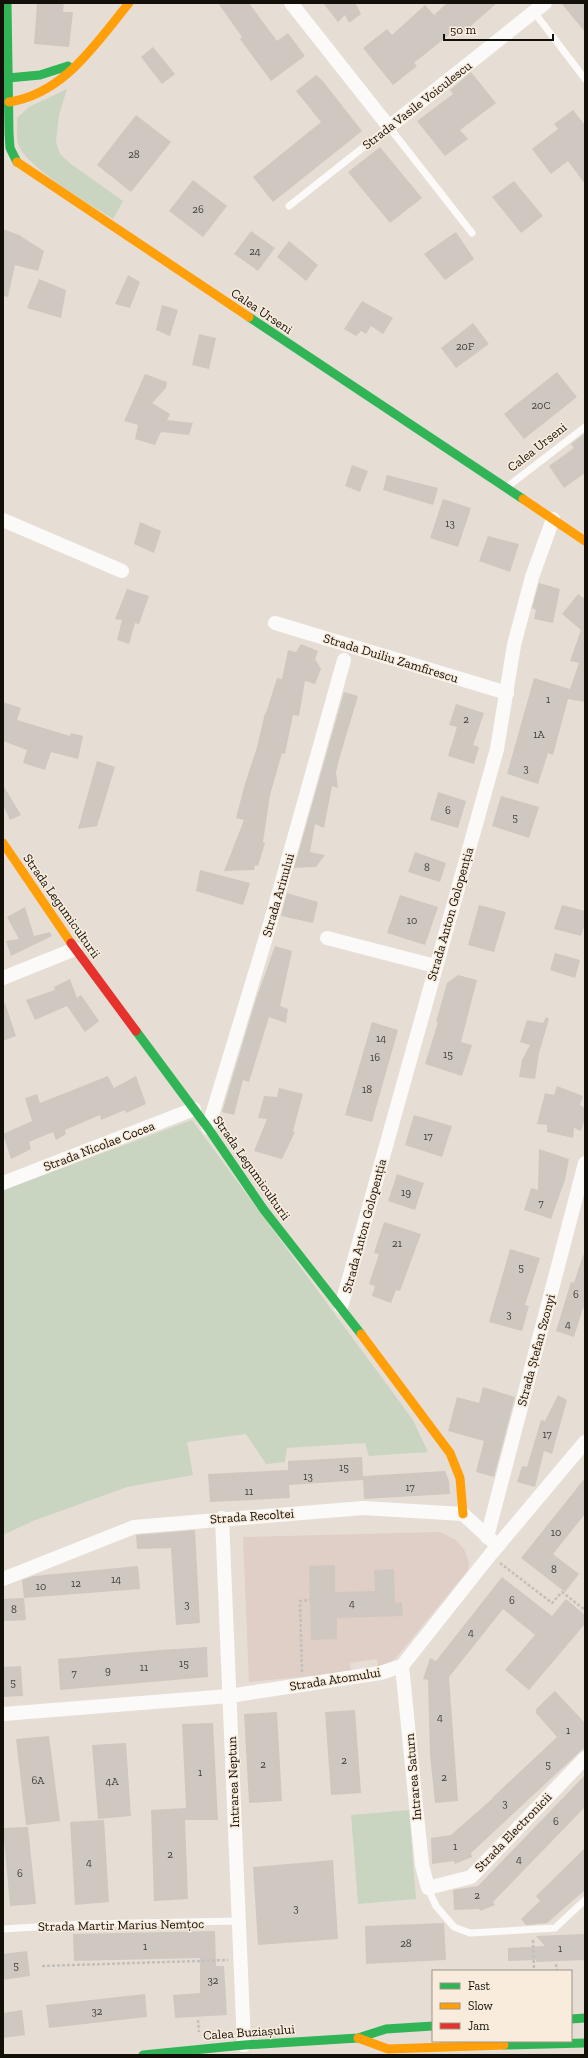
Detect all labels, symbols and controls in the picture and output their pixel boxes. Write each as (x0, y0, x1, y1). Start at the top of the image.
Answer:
scale bar (444, 16, 553, 42)
text: 50 m (450, 23, 477, 37)
street label: Strada Vasile Voiculescu (359, 57, 475, 152)
house number: 28 (128, 148, 140, 161)
house number: 26 (192, 203, 204, 216)
house number: 24 (249, 245, 261, 258)
street label: Calea Urseni (228, 285, 296, 337)
house number: 20F (456, 340, 474, 353)
house number: 20C (531, 399, 551, 412)
street label: Calea Urseni (504, 419, 570, 475)
house number: 13 (445, 517, 455, 530)
street label: Strada Duiliu Zamfirescu (322, 630, 461, 686)
house number: 1 (546, 693, 551, 706)
house number: 2 (463, 713, 469, 726)
house number: 1A (533, 728, 546, 741)
house number: 3 (523, 762, 529, 775)
house number: 6 (445, 804, 451, 817)
house number: 5 (512, 811, 518, 824)
street label: Strada Anton Golopenția (424, 845, 476, 983)
street label: Strada Legumiculturii (20, 851, 104, 961)
street label: Strada Arinului (259, 851, 297, 938)
house number: 8 (424, 861, 430, 874)
house number: 10 (407, 914, 417, 927)
house number: 14 (376, 1032, 386, 1045)
house number: 15 (443, 1048, 453, 1061)
house number: 16 (370, 1051, 380, 1064)
house number: 18 (362, 1083, 372, 1096)
street label: Strada Legumiculturii (210, 1113, 294, 1223)
street label: Strada Nicolae Cocea (41, 1118, 157, 1174)
house number: 17 (423, 1130, 433, 1143)
street label: Strada Anton Golopenția (339, 1156, 389, 1295)
house number: 19 (401, 1186, 411, 1199)
house number: 7 (538, 1197, 544, 1210)
house number: 21 (392, 1237, 403, 1250)
house number: 5 (518, 1261, 524, 1274)
house number: 6 (573, 1288, 579, 1301)
street label: Strada Ștefan Szonyi (514, 1292, 558, 1408)
house number: 3 (506, 1308, 512, 1321)
house number: 4 (565, 1318, 571, 1331)
house number: 17 (542, 1428, 552, 1441)
house number: 15 (339, 1461, 349, 1474)
house number: 13 (303, 1470, 313, 1483)
house number: 17 (405, 1481, 415, 1494)
house number: 11 (245, 1485, 254, 1498)
street label: Strada Recoltei (209, 1506, 295, 1526)
house number: 10 (551, 1526, 561, 1539)
house number: 8 (551, 1563, 557, 1576)
house number: 14 (111, 1573, 121, 1586)
house number: 12 (71, 1577, 81, 1590)
house number: 10 (36, 1580, 46, 1593)
house number: 6 (509, 1594, 515, 1607)
house number: 4 (349, 1597, 355, 1610)
house number: 3 (184, 1598, 190, 1611)
house number: 8 (11, 1603, 17, 1616)
house number: 4 (468, 1626, 474, 1639)
house number: 15 (179, 1657, 189, 1670)
house number: 11 (140, 1661, 149, 1674)
house number: 9 (105, 1664, 111, 1677)
street label: Strada Atomului (288, 1664, 382, 1694)
house number: 7 (71, 1667, 77, 1680)
house number: 5 (10, 1676, 16, 1689)
house number: 4 (437, 1711, 443, 1724)
house number: 1 (566, 1724, 571, 1737)
street label: Intrarea Saturn (402, 1732, 424, 1821)
street label: Intrarea Neptun (224, 1736, 242, 1828)
house number: 2 (341, 1754, 347, 1767)
house number: 2 (260, 1758, 266, 1771)
house number: 5 (545, 1758, 551, 1771)
house number: 1 (198, 1766, 203, 1779)
house number: 2 (441, 1771, 447, 1784)
house number: 6A (32, 1774, 45, 1787)
house number: 4A (105, 1775, 119, 1788)
street label: Strada Electronicii (471, 1789, 555, 1875)
house number: 3 (502, 1797, 508, 1810)
house number: 6 (553, 1815, 559, 1828)
house number: 1 (453, 1840, 458, 1853)
house number: 2 (167, 1848, 173, 1861)
house number: 4 (516, 1853, 522, 1866)
house number: 4 (86, 1856, 92, 1869)
house number: 6 (17, 1867, 23, 1880)
house number: 2 (474, 1889, 480, 1902)
house number: 3 (293, 1902, 299, 1915)
street label: Strada Martir Marius Nemțoc (38, 1916, 204, 1934)
house number: 28 (400, 1937, 412, 1950)
house number: 1 (143, 1940, 148, 1953)
house number: 1 (558, 1942, 563, 1955)
house number: 5 (13, 1959, 19, 1972)
legend (432, 1970, 572, 2042)
house number: 32 (207, 1974, 219, 1987)
text: Fast (468, 1979, 491, 1993)
text: Slow (468, 1999, 494, 2013)
house number: 32 (91, 2005, 103, 2018)
text: Jam (468, 2019, 490, 2033)
street label: Calea Buziașului (203, 2021, 296, 2043)

